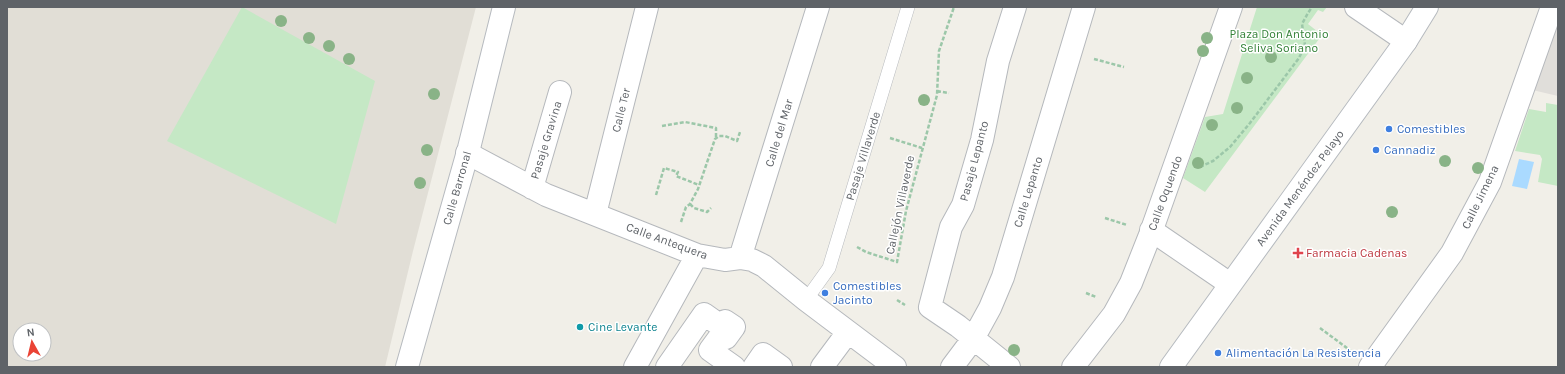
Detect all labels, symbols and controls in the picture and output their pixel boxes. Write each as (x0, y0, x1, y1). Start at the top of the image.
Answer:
park label: Plaza Don Antonio Seliva Soriano (1230, 27, 1328, 55)
street label: Calle Ter (609, 86, 633, 134)
street label: Calle del Mar (762, 97, 796, 169)
street label: Pasaje Gravina (527, 99, 565, 181)
street label: Pasaje Villaverde (843, 110, 883, 202)
street label: Pasaje Lepanto (957, 119, 991, 203)
place label: Comestibles (1397, 122, 1466, 136)
marker: Comestibles (1384, 124, 1394, 134)
street label: Avenida Menéndez Pelayo (1253, 127, 1347, 249)
place label: Cannadiz (1384, 143, 1436, 157)
marker: Cannadiz (1371, 145, 1381, 155)
street label: Calle Barronal (440, 149, 474, 227)
street label: Callejón Villaverde (883, 154, 917, 256)
street label: Calle Oquendo (1145, 154, 1185, 232)
street label: Calle Lepanto (1011, 155, 1045, 229)
street label: Calle Jimena (1459, 163, 1501, 231)
street label: Calle Antequera (624, 220, 710, 262)
place label: Farmacia Cadenas (1306, 246, 1407, 260)
marker: Farmacia Cadenas (1293, 248, 1303, 258)
place label: Comestibles Jacinto (833, 279, 902, 307)
marker: Comestibles Jacinto (820, 288, 830, 298)
place label: Cine Levante (588, 320, 658, 334)
north arrow (12, 322, 52, 362)
marker: Cine Levante (575, 322, 585, 332)
text: N (26, 326, 35, 340)
place label: Alimentación La Resistencia (1226, 346, 1381, 360)
marker: Alimentación La Resistencia (1213, 348, 1223, 358)

